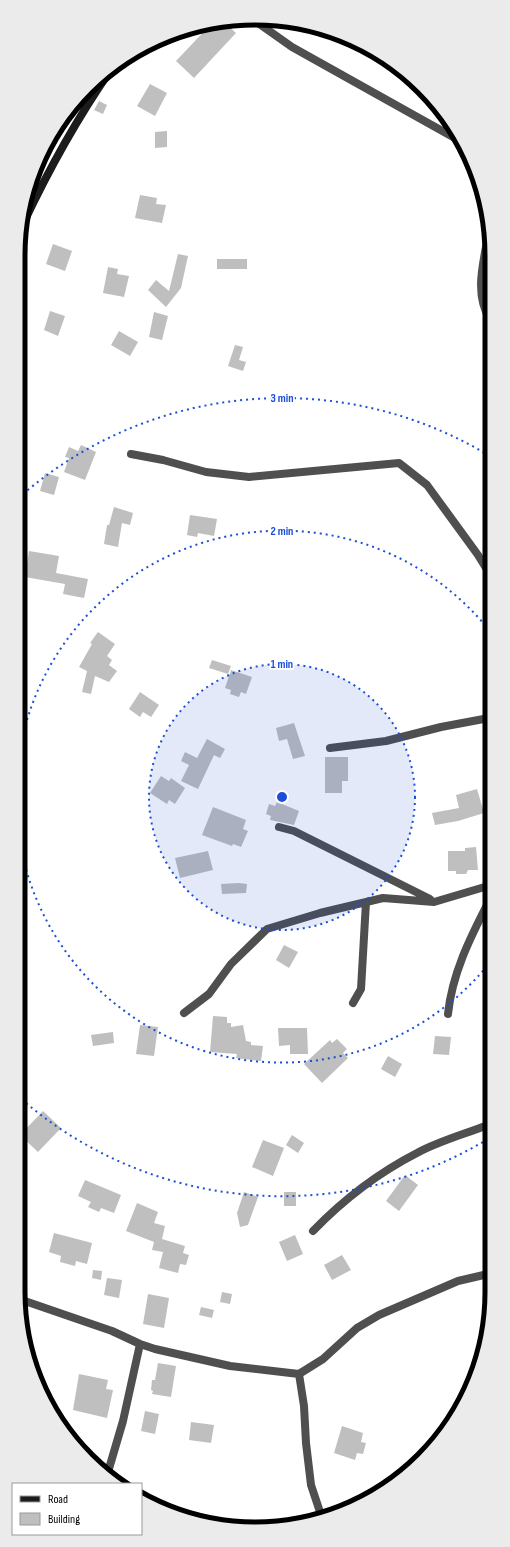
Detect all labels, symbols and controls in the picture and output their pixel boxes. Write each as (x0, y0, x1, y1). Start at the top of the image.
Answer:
text: 3 min (271, 391, 293, 406)
text: 2 min (271, 524, 293, 539)
text: 1 min (271, 657, 293, 672)
centre of rings (275, 790, 289, 804)
legend (12, 1483, 142, 1535)
text: Road (48, 1492, 68, 1507)
text: Building (48, 1512, 80, 1527)

